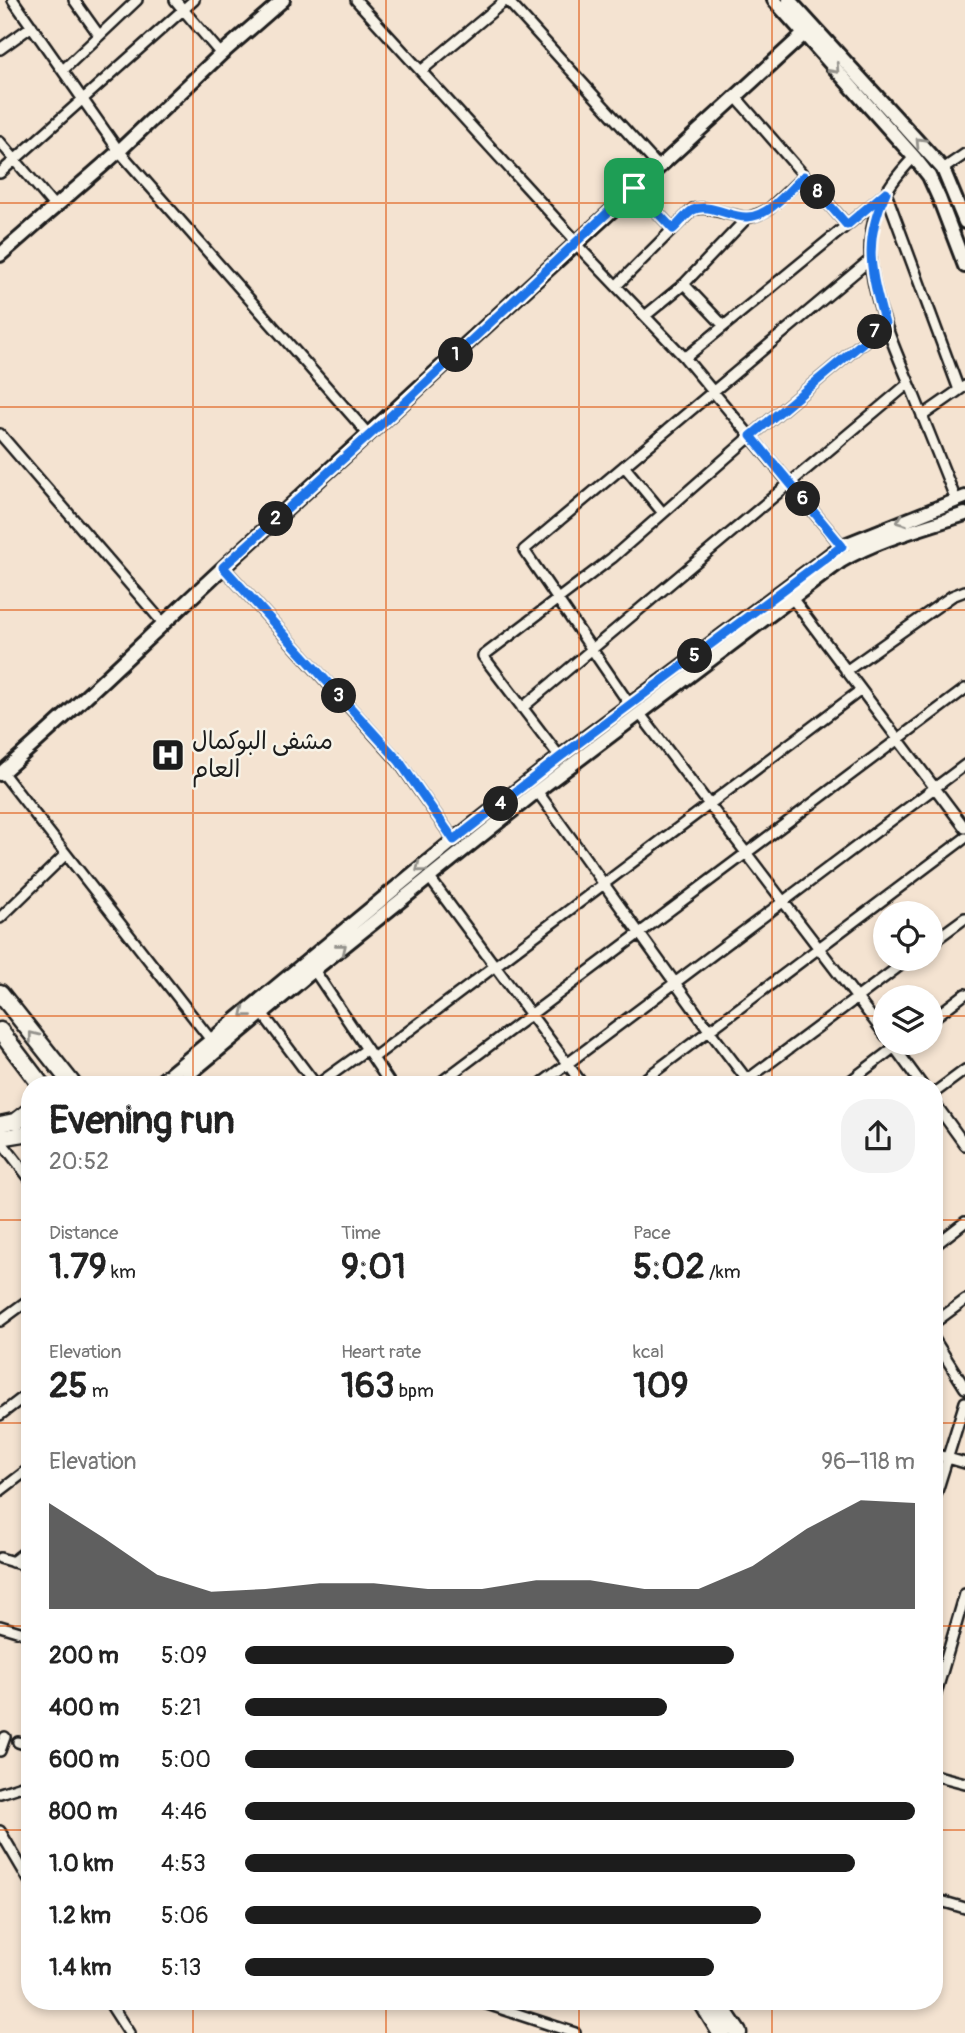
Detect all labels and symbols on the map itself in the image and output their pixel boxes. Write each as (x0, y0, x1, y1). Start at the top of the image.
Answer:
one-way arrow (827, 61, 839, 74)
one-way arrow (915, 138, 928, 151)
pin (604, 158, 664, 218)
pin: 8 (800, 174, 836, 210)
pin: 7 (858, 314, 892, 350)
pin: 1 (438, 338, 474, 372)
pin: 6 (786, 482, 820, 516)
pin: 2 (258, 502, 294, 536)
one-way arrow (896, 513, 908, 527)
pin: 5 (678, 638, 712, 674)
pin: 3 (322, 678, 356, 714)
place label: مشفى البوكمال العام (192, 727, 333, 788)
hospital icon: مشفى البوكمال العام (149, 736, 187, 774)
pin: 4 (484, 786, 518, 822)
one-way arrow (416, 860, 429, 872)
one-way arrow (334, 943, 346, 956)
one-way arrow (240, 1005, 253, 1017)
one-way arrow (29, 1031, 42, 1043)

